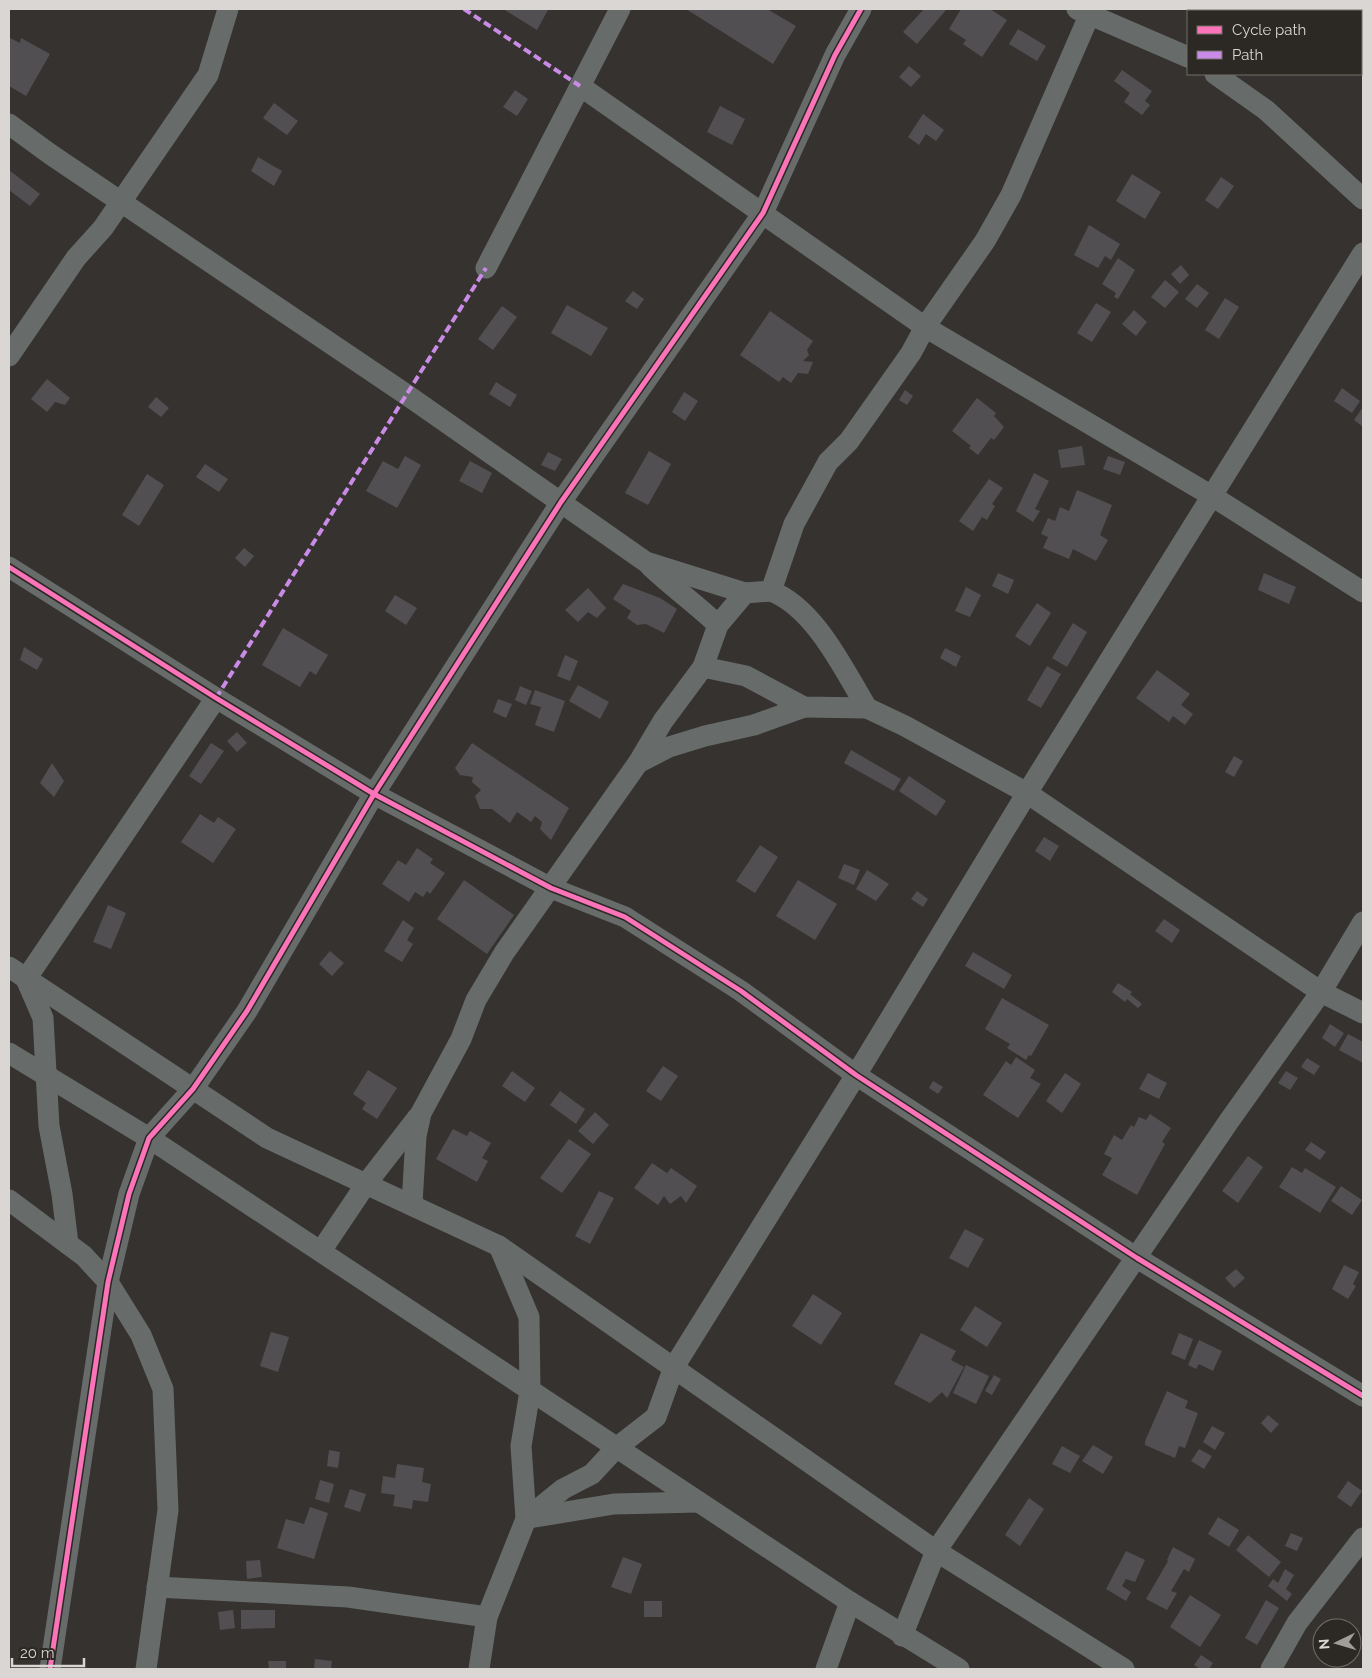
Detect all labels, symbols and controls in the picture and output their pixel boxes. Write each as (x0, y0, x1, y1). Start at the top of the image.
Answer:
legend (1187, 10, 1362, 75)
text: Cycle path (1232, 21, 1306, 39)
text: Path (1232, 46, 1263, 64)
north arrow (1312, 1618, 1362, 1668)
scale bar (12, 1636, 85, 1668)
text: N (1316, 1638, 1332, 1650)
text: 20 m (20, 1644, 55, 1662)

